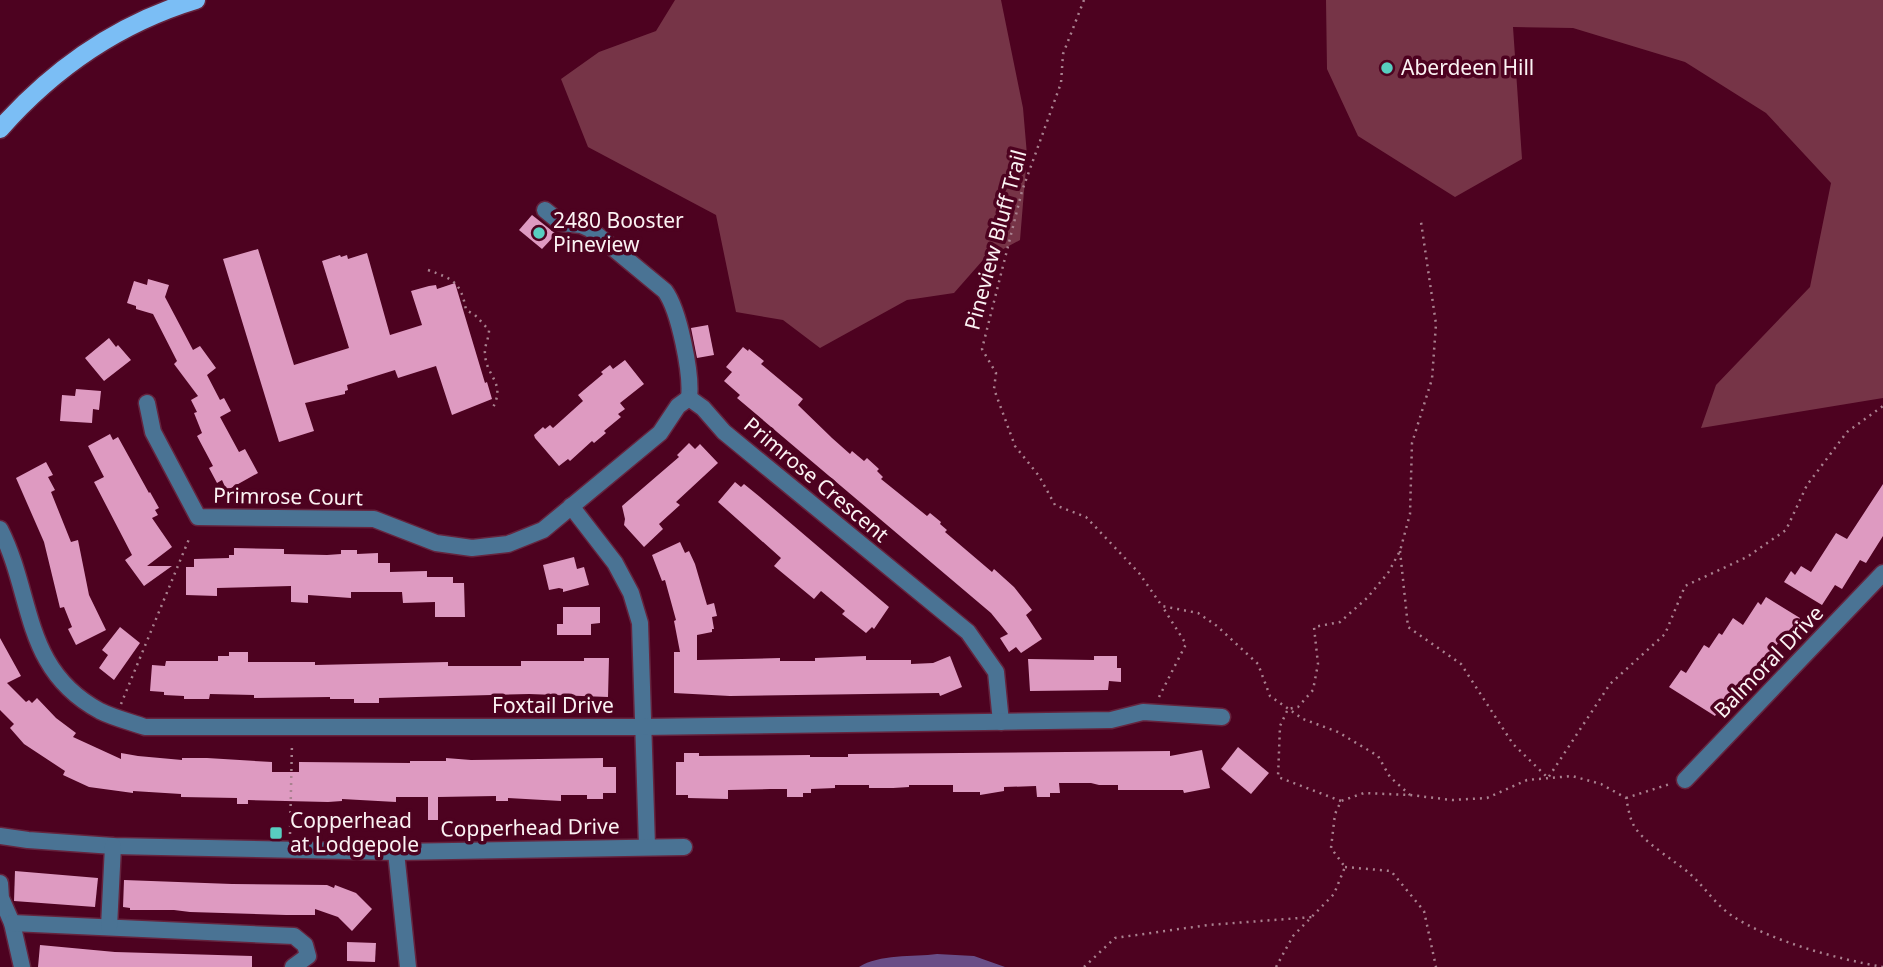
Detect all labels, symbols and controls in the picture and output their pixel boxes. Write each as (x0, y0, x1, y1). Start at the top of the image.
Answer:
place label: Aberdeen Hill (1401, 53, 1534, 81)
marker: Aberdeen Hill (1379, 60, 1395, 76)
street label: Pineview Bluff Trail (958, 147, 1033, 333)
place label: 2480 Booster Pineview (553, 206, 684, 258)
marker: 2480 Booster Pineview (531, 225, 547, 241)
street label: Primrose Crescent (738, 410, 895, 548)
street label: Primrose Court (213, 481, 364, 511)
street label: Balmoral Drive (1707, 599, 1829, 724)
street label: Foxtail Drive (492, 691, 614, 719)
place label: Copperhead at Lodgepole (290, 806, 419, 858)
street label: Copperhead Drive (440, 811, 620, 843)
marker: Copperhead at Lodgepole (268, 825, 284, 841)

